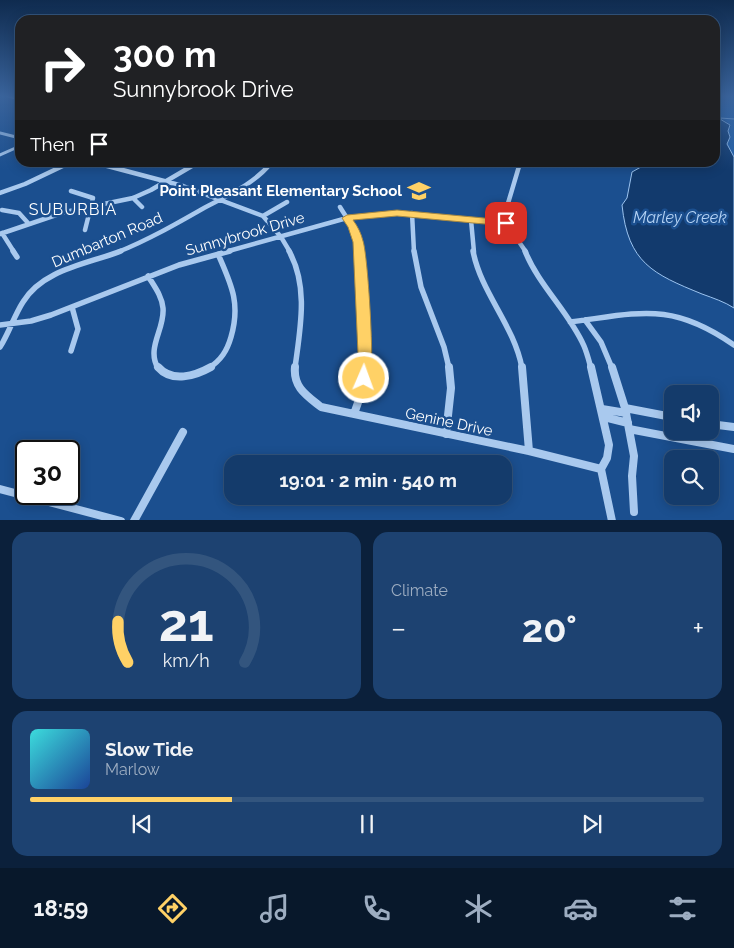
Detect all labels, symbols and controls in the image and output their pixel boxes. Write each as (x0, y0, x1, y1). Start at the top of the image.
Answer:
text: 300 m (113, 34, 217, 75)
icon: right (30, 35, 95, 100)
text: Sunnybrook Drive (113, 76, 294, 102)
icon: arrive (85, 130, 113, 158)
text: Then (30, 133, 75, 155)
school or university icon: Point Pleasant Elementary School (406, 178, 432, 204)
place label: Point Pleasant Elementary School (159, 182, 402, 200)
district label: SUBURBIA (29, 200, 117, 219)
pin (485, 202, 527, 244)
street label: Sunnybrook Drive (183, 208, 307, 260)
water label: Marley Creek (633, 208, 727, 227)
street label: Dumbarton Road (49, 209, 165, 271)
icon: arrive (492, 209, 520, 237)
position arrow (337, 351, 389, 403)
map controls (664, 385, 719, 505)
button: sound (664, 385, 719, 440)
street label: Genine Drive (404, 404, 494, 440)
speed limit sign: 30 (15, 440, 80, 505)
button: search (664, 450, 719, 505)
text: 19:01 · 2 min · 540 m (279, 469, 457, 491)
text: Climate (391, 581, 448, 600)
text: 21 (159, 592, 214, 653)
text: 20° (522, 606, 577, 651)
text: − (391, 612, 406, 645)
text: + (692, 612, 704, 645)
text: km/h (163, 650, 210, 671)
text: Slow Tide (105, 738, 194, 760)
text: Marlow (105, 760, 160, 779)
icon: previous (128, 810, 156, 838)
icon: pause (353, 810, 381, 838)
icon: next (578, 810, 606, 838)
icon: directions (155, 891, 190, 926)
icon: music (257, 891, 292, 926)
icon: phone (359, 891, 394, 926)
icon: climate (461, 891, 496, 926)
icon: car (563, 891, 598, 926)
icon: filters (665, 891, 700, 926)
text: 18:59 (34, 895, 88, 921)

